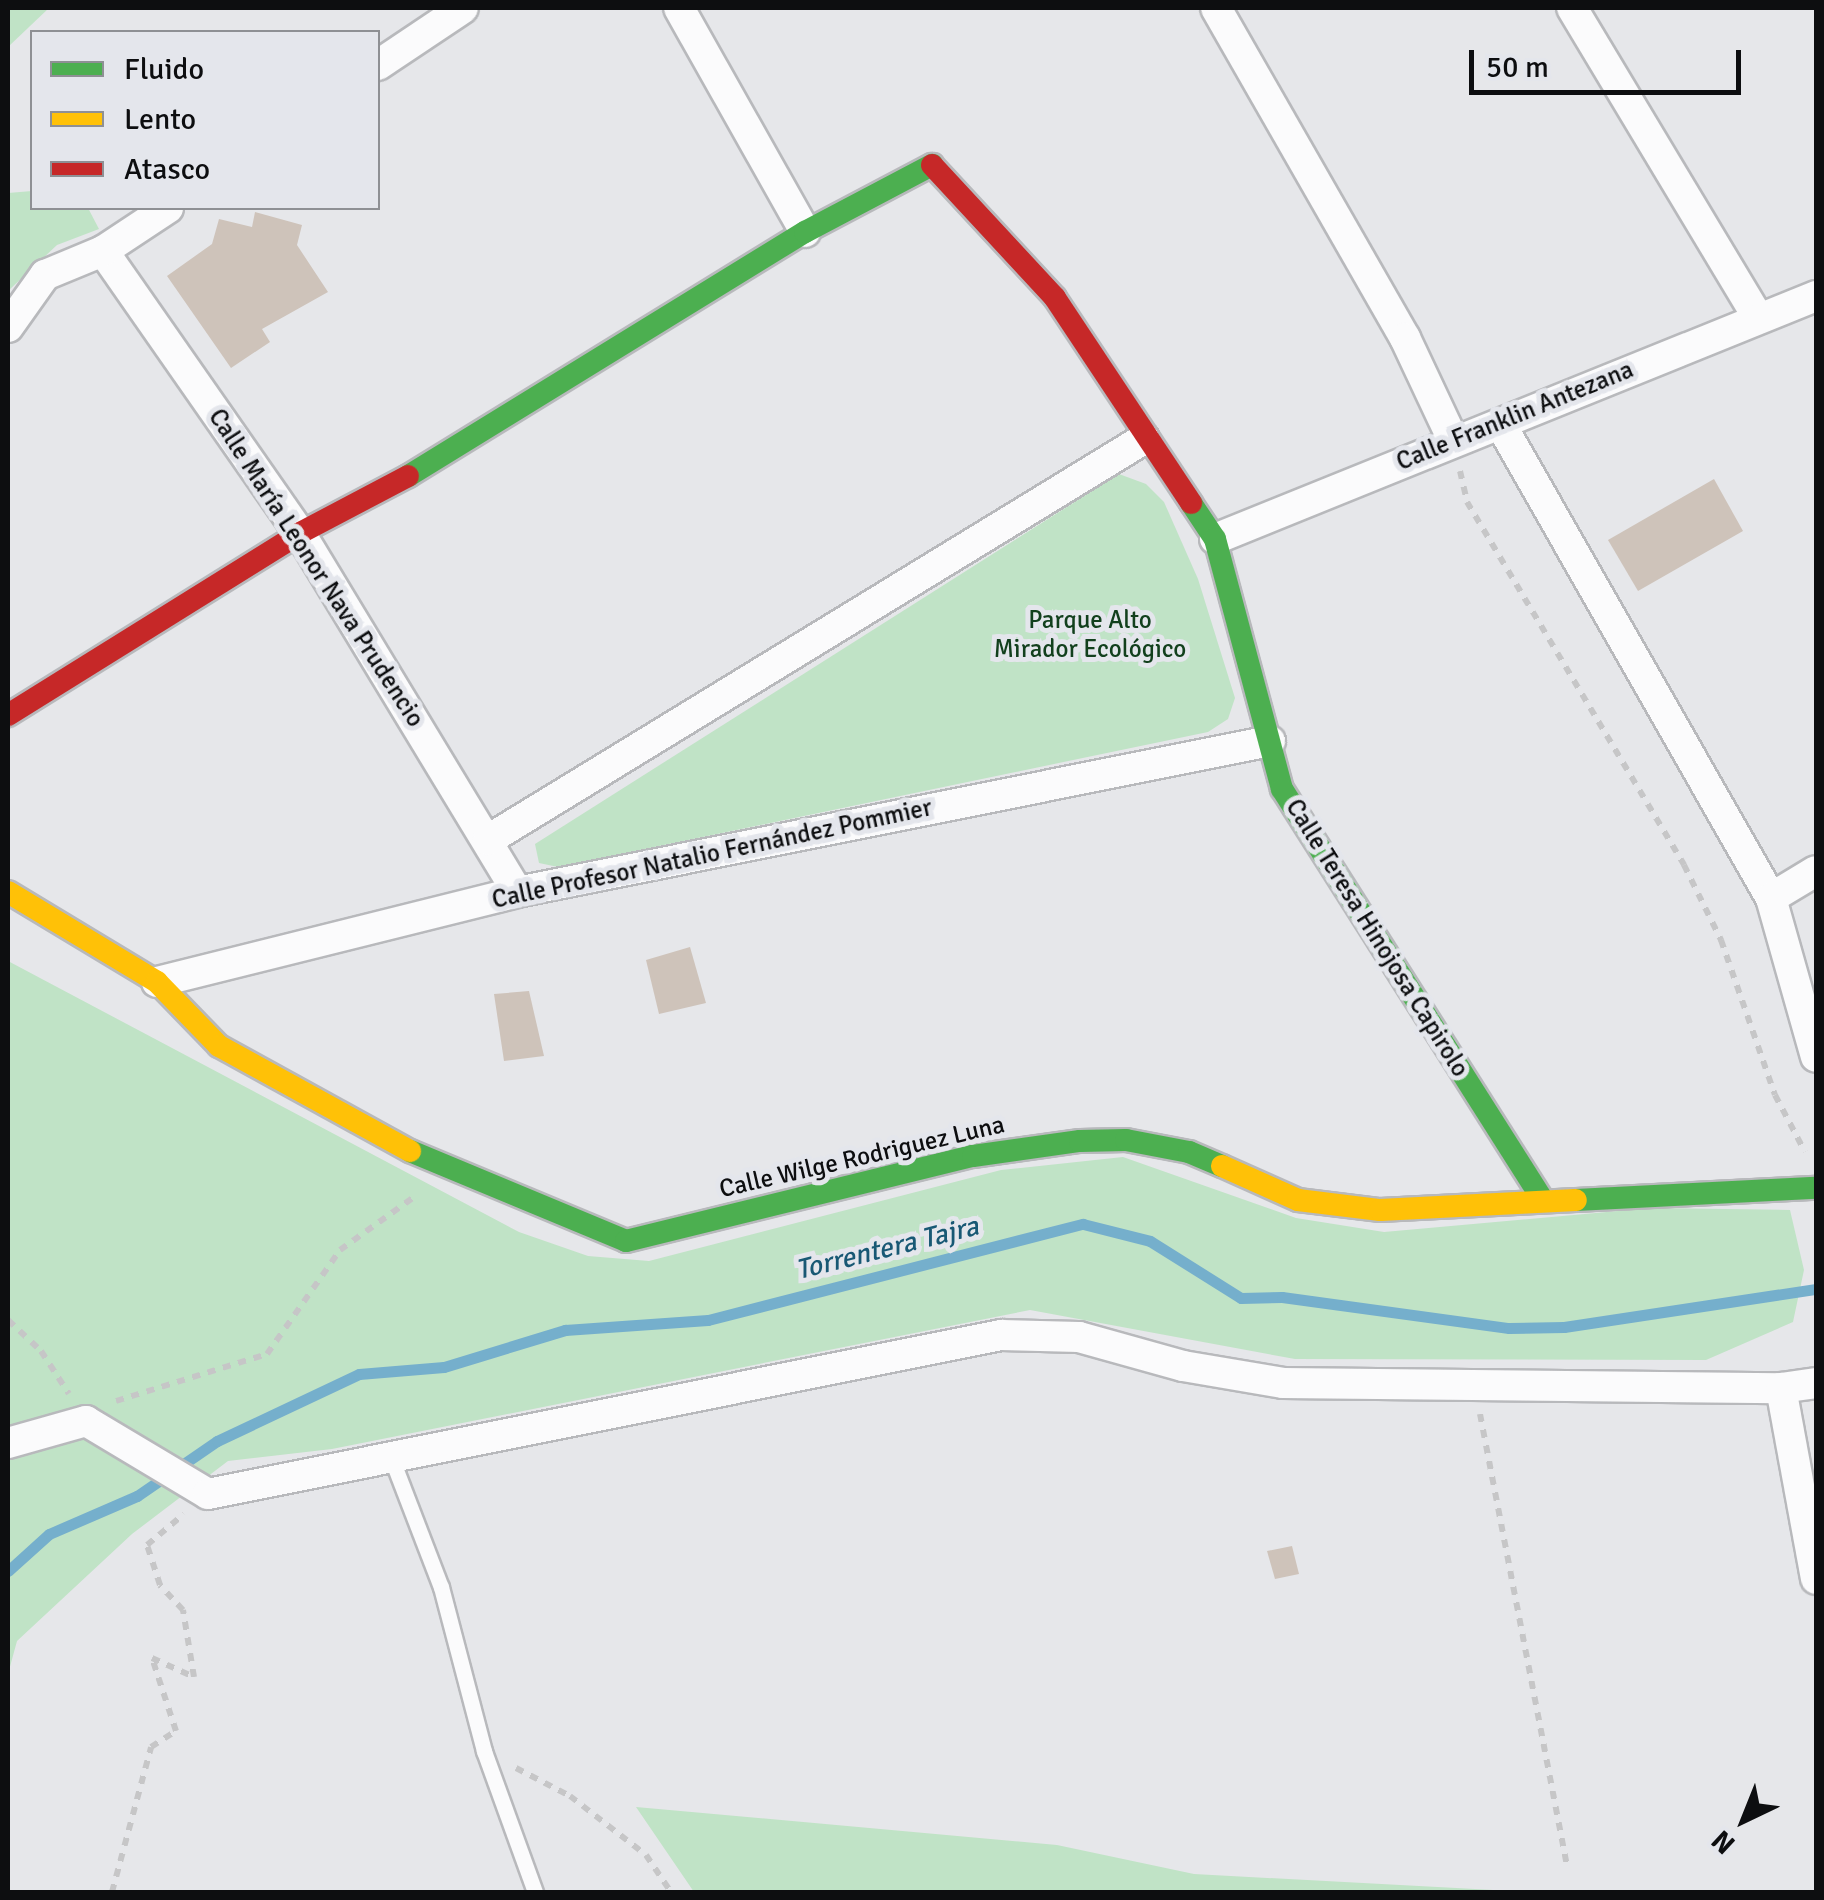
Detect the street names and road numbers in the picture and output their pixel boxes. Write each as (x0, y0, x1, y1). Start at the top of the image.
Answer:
street label: Calle Franklin Antezana (1392, 355, 1638, 477)
street label: Calle María Leonor Nava Prudencio (202, 403, 430, 733)
street label: Calle Profesor Natalio Fernández Pommier (489, 793, 935, 915)
street label: Calle Teresa Hinojosa Capirolo (1279, 794, 1475, 1082)
street label: Calle Wilge Rodriguez Luna (716, 1110, 1008, 1204)

